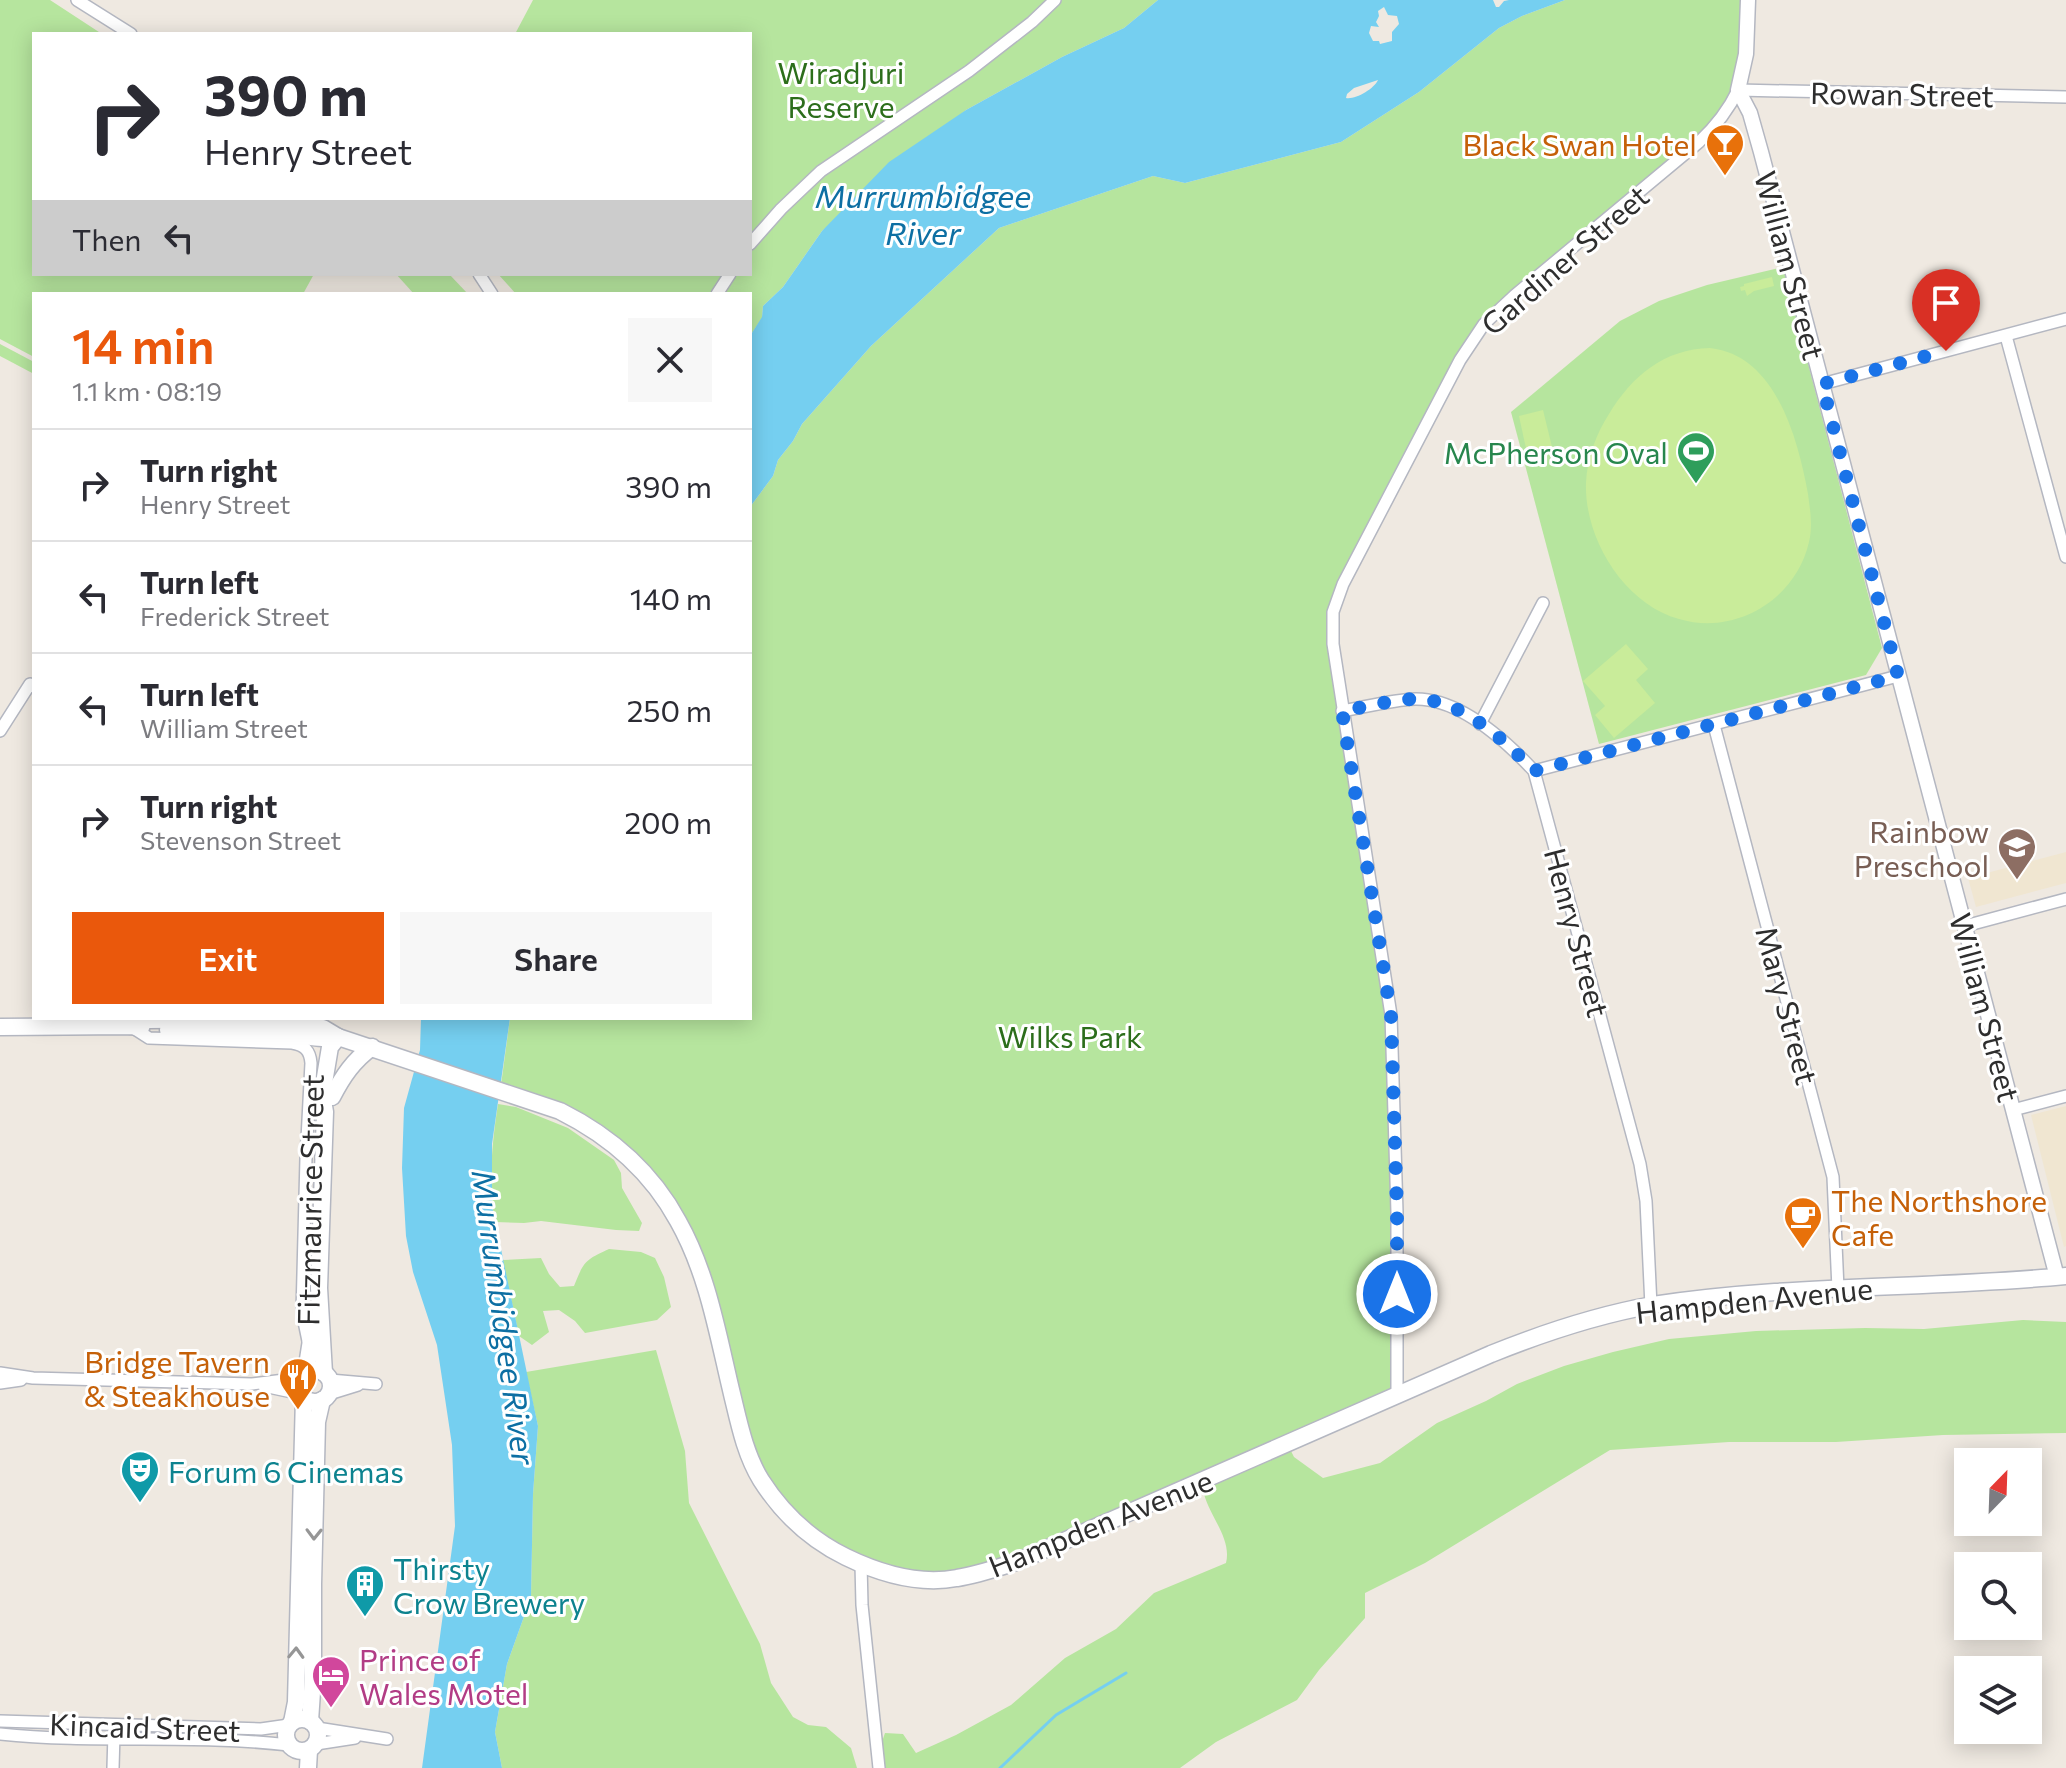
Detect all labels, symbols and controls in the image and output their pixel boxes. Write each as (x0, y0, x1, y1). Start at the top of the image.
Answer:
park label: Wiradjuri Reserve (777, 53, 905, 124)
text: 390 m (204, 59, 368, 128)
icon: right (72, 64, 176, 168)
street label: Rowan Street (1810, 73, 1994, 113)
bar icon: Black Swan Hotel (1704, 122, 1746, 177)
place label: Black Swan Hotel (1463, 125, 1697, 162)
text: Henry Street (204, 128, 412, 172)
street label: William Street (1748, 167, 1834, 363)
water label: Murrumbidgee River (815, 175, 1031, 252)
street label: Gardiner Street (1473, 176, 1655, 342)
icon: left (157, 216, 201, 260)
text: Then (72, 220, 141, 257)
pin (1912, 269, 1980, 351)
icon: arrive (1924, 281, 1968, 325)
text: 14 min (72, 315, 214, 374)
button: close (628, 318, 712, 402)
text: 1.1 km · 08:19 (72, 375, 222, 406)
sports icon: McPherson Oval (1675, 430, 1717, 485)
place label: McPherson Oval (1444, 433, 1668, 470)
text: Turn right (140, 451, 277, 488)
icon: right (72, 463, 116, 507)
text: 390 m (625, 467, 712, 504)
text: Henry Street (140, 488, 290, 519)
text: Turn left (140, 563, 259, 600)
icon: left (72, 575, 116, 619)
text: 140 m (630, 579, 712, 616)
text: Frederick Street (140, 600, 329, 631)
text: Turn left (140, 675, 259, 712)
icon: left (72, 687, 116, 731)
text: 250 m (627, 691, 712, 728)
text: William Street (140, 712, 308, 743)
text: Turn right (140, 787, 277, 824)
icon: right (72, 799, 116, 843)
text: 200 m (624, 803, 712, 840)
place label: Rainbow Preschool (1854, 812, 1989, 883)
text: Stevenson Street (140, 824, 341, 855)
school or university icon: Rainbow Preschool (1996, 826, 2038, 881)
street label: Henry Street (1538, 843, 1618, 1021)
street label: William Street (1943, 909, 2029, 1105)
button: Exit (72, 912, 384, 1004)
button: Share (400, 912, 712, 1004)
street label: Mary Street (1749, 922, 1827, 1088)
park label: Wilks Park (998, 1017, 1142, 1054)
street label: Fitzmaurice Street (288, 1074, 330, 1326)
water label: Murrumbidgee River (464, 1167, 546, 1468)
place label: The Northshore Cafe (1831, 1181, 2047, 1252)
cafe icon: The Northshore Cafe (1782, 1195, 1824, 1250)
position arrow (1355, 1252, 1439, 1336)
street label: Hampden Avenue (1634, 1268, 1874, 1330)
place label: Bridge Tavern & Steakhouse (84, 1342, 270, 1413)
restaurant icon: Bridge Tavern & Steakhouse (277, 1356, 319, 1411)
north arrow (1954, 1448, 2042, 1536)
map controls (1954, 1448, 2042, 1744)
theatre icon: Forum 6 Cinemas (119, 1449, 161, 1504)
place label: Forum 6 Cinemas (168, 1452, 404, 1489)
street label: Hampden Avenue (983, 1460, 1217, 1584)
one-way arrow (306, 1528, 323, 1541)
place label: Thirsty Crow Brewery (393, 1549, 585, 1620)
button: search (1954, 1552, 2042, 1640)
building icon: Thirsty Crow Brewery (344, 1563, 386, 1618)
place label: Prince of Wales Motel (359, 1640, 528, 1711)
one-way arrow (288, 1646, 305, 1659)
hotel icon: Prince of Wales Motel (310, 1654, 352, 1709)
button: layers (1954, 1656, 2042, 1744)
street label: Kincaid Street (49, 1704, 241, 1748)

